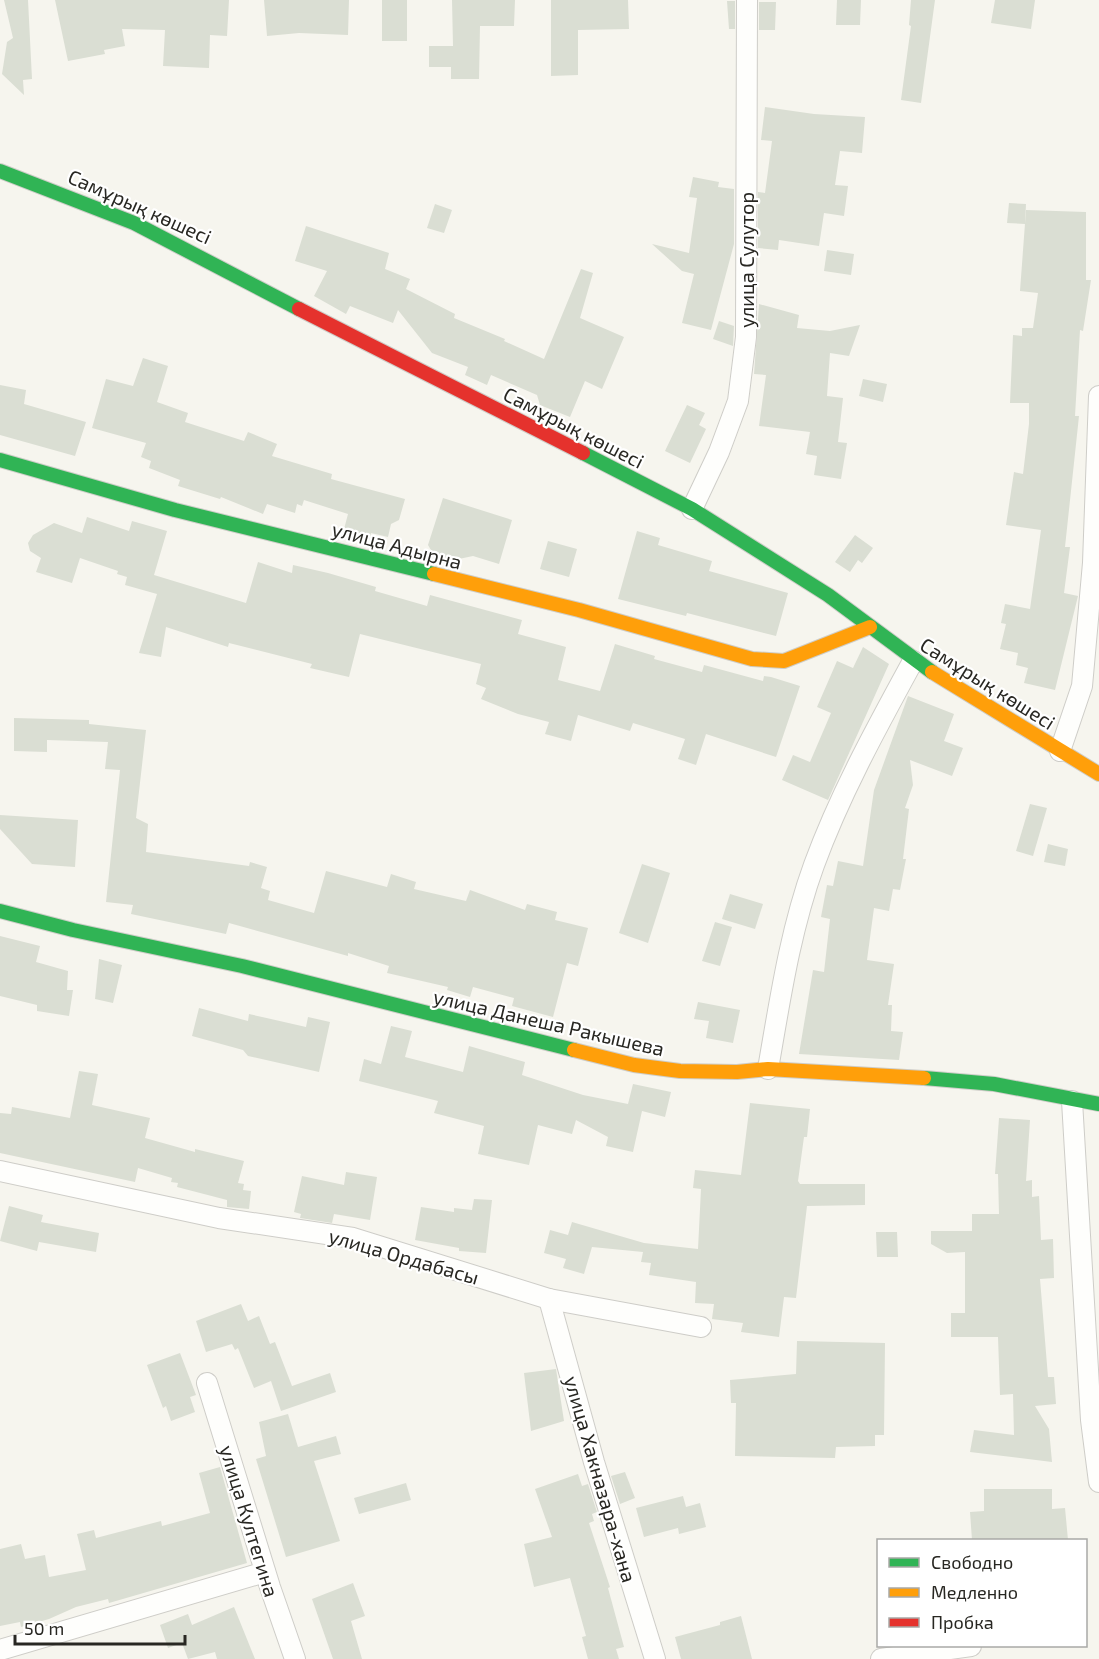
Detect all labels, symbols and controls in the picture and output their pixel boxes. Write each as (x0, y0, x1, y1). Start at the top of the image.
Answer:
street label: Самұрық көшесі (65, 164, 215, 248)
street label: улица Сулутор (734, 192, 759, 328)
street label: Самұрық көшесі (500, 381, 648, 473)
street label: улица Адырна (329, 516, 464, 575)
street label: Самұрық көшесі (916, 632, 1060, 734)
street label: улица Данеша Ракышева (431, 984, 667, 1061)
street label: улица Ордабасы (326, 1223, 482, 1290)
street label: улица Хакназара-хана (559, 1373, 642, 1585)
street label: улица Култегина (215, 1442, 284, 1600)
legend (877, 1539, 1087, 1647)
text: Свободно (931, 1551, 1013, 1573)
text: Медленно (931, 1581, 1018, 1603)
scale bar (15, 1608, 184, 1646)
text: Пробка (931, 1611, 994, 1633)
text: 50 m (24, 1617, 64, 1639)

